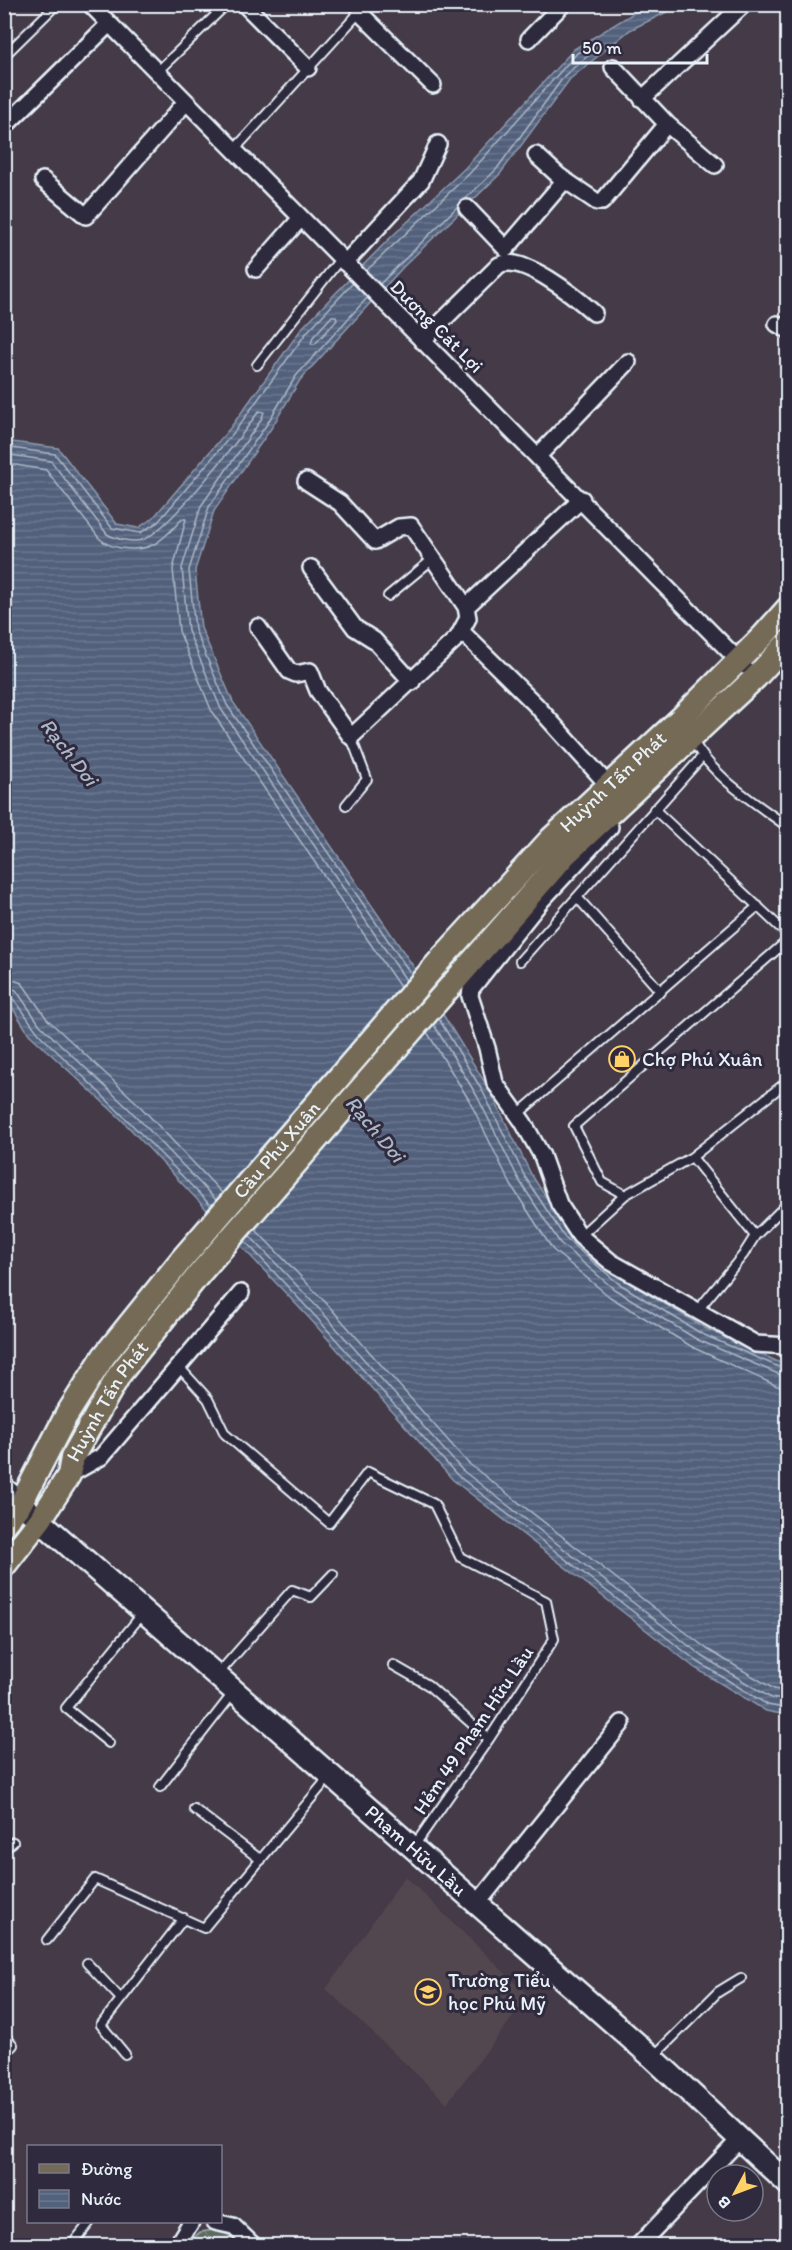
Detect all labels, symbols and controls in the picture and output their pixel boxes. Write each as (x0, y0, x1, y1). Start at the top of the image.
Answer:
scale bar (573, 27, 706, 65)
text: 50 m (582, 37, 622, 59)
street label: Dương Cát Lợi (385, 274, 489, 378)
water label: Rạch Dơi (35, 713, 105, 793)
street label: Huỳnh Tấn Phát (554, 726, 671, 837)
shop icon: Chợ Phú Xuân (607, 1044, 637, 1074)
place label: Chợ Phú Xuân (642, 1047, 763, 1071)
water label: Rạch Dơi (340, 1090, 412, 1169)
street label: Cầu Phú Xuân (228, 1096, 325, 1203)
street label: Huỳnh Tấn Phát (61, 1336, 153, 1466)
street label: Hẻm 49 Phạm Hữu Lầu (408, 1641, 538, 1819)
street label: Phạm Hữu Lầu (361, 1799, 472, 1901)
place label: Trường Tiểu học Phú Mỹ (448, 1968, 551, 2015)
school or university icon: Trường Tiểu học Phú Mỹ (413, 1977, 443, 2007)
legend (27, 2145, 222, 2223)
text: Đường (81, 2158, 133, 2180)
north arrow (705, 2163, 765, 2223)
text: Nước (81, 2188, 121, 2210)
text: B (713, 2192, 735, 2213)

